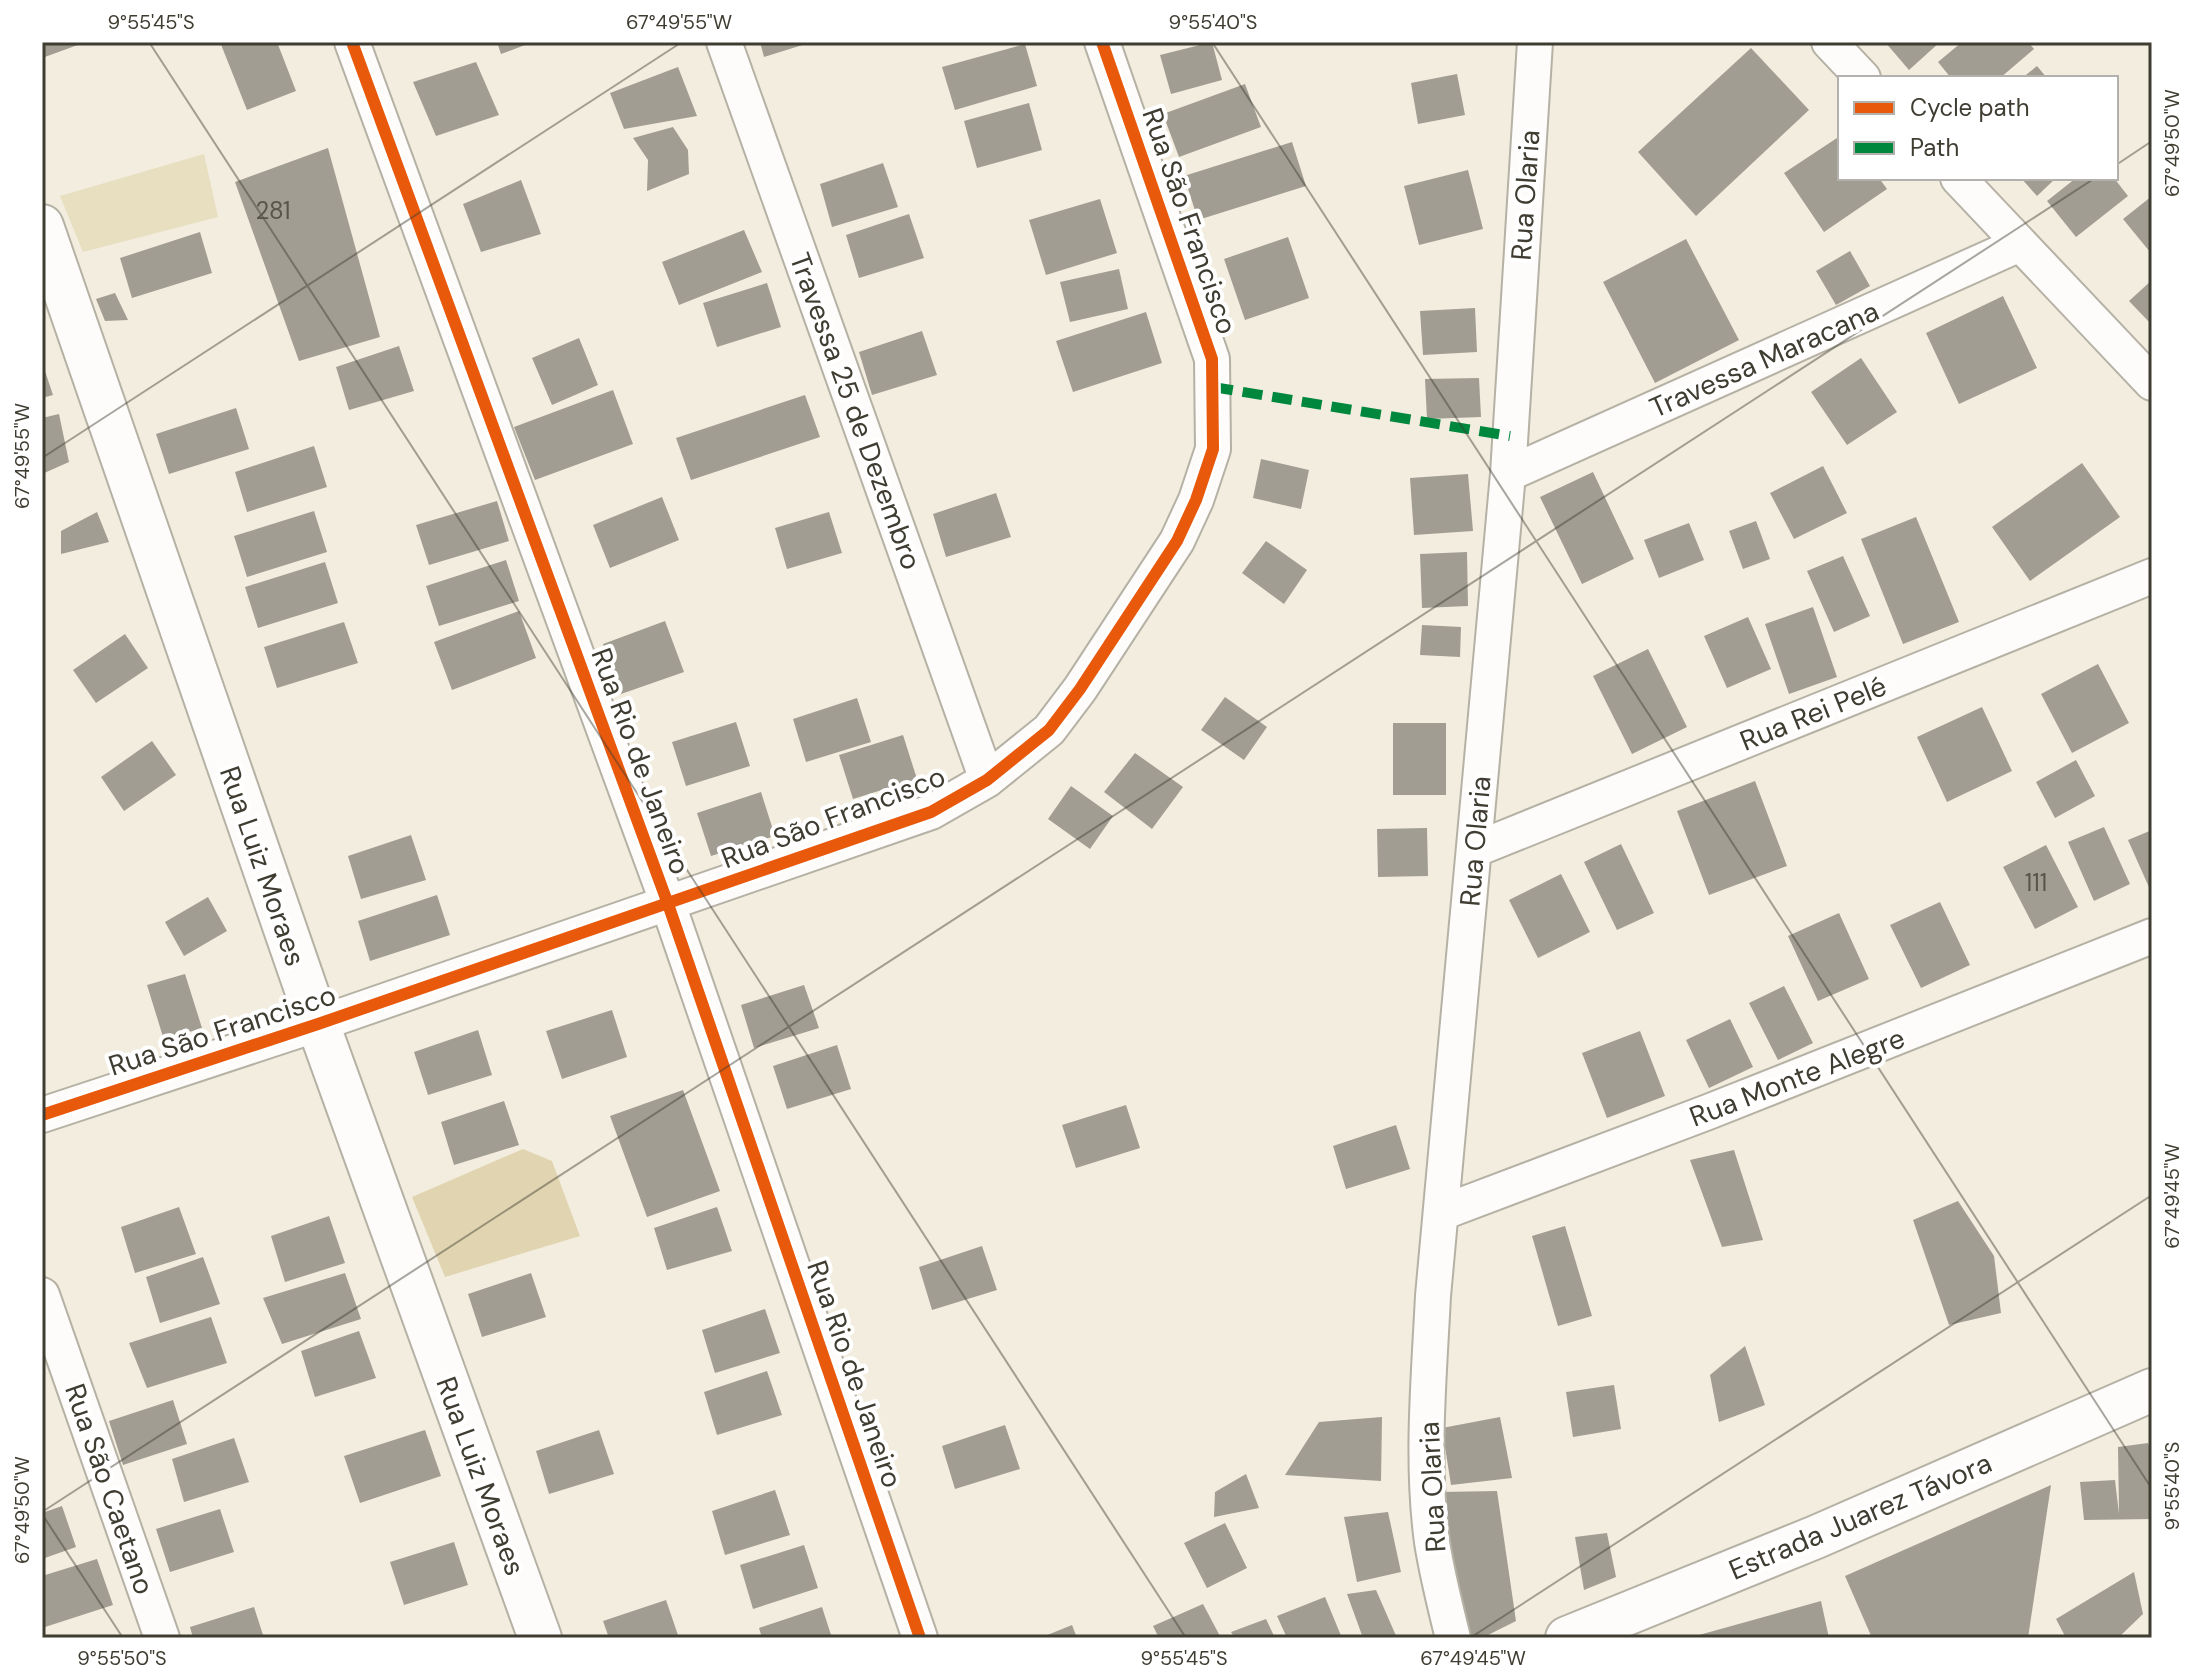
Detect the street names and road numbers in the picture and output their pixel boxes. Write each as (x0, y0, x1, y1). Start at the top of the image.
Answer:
street label: Rua São Francisco (1133, 103, 1246, 339)
street label: Rua Olaria (1502, 128, 1549, 262)
street label: Travessa 25 de Dezembro (781, 248, 930, 575)
street label: Travessa Maracana (1644, 292, 1884, 427)
street label: Rua Rio de Janeiro (582, 643, 699, 879)
street label: Rua Rei Pelé (1735, 667, 1892, 760)
street label: Rua São Francisco (716, 758, 950, 877)
street label: Rua Luiz Moraes (211, 761, 314, 971)
street label: Rua Olaria (1451, 774, 1500, 908)
street label: Rua São Francisco (104, 976, 341, 1085)
street label: Rua Monte Alegre (1684, 1019, 1910, 1136)
street label: Rua Rio de Janeiro (798, 1256, 911, 1493)
street label: Rua Luiz Moraes (427, 1372, 534, 1581)
street label: Rua São Caetano (56, 1379, 163, 1599)
street label: Rua Olaria (1411, 1421, 1454, 1553)
street label: Estrada Juarez Távora (1723, 1444, 1997, 1589)

